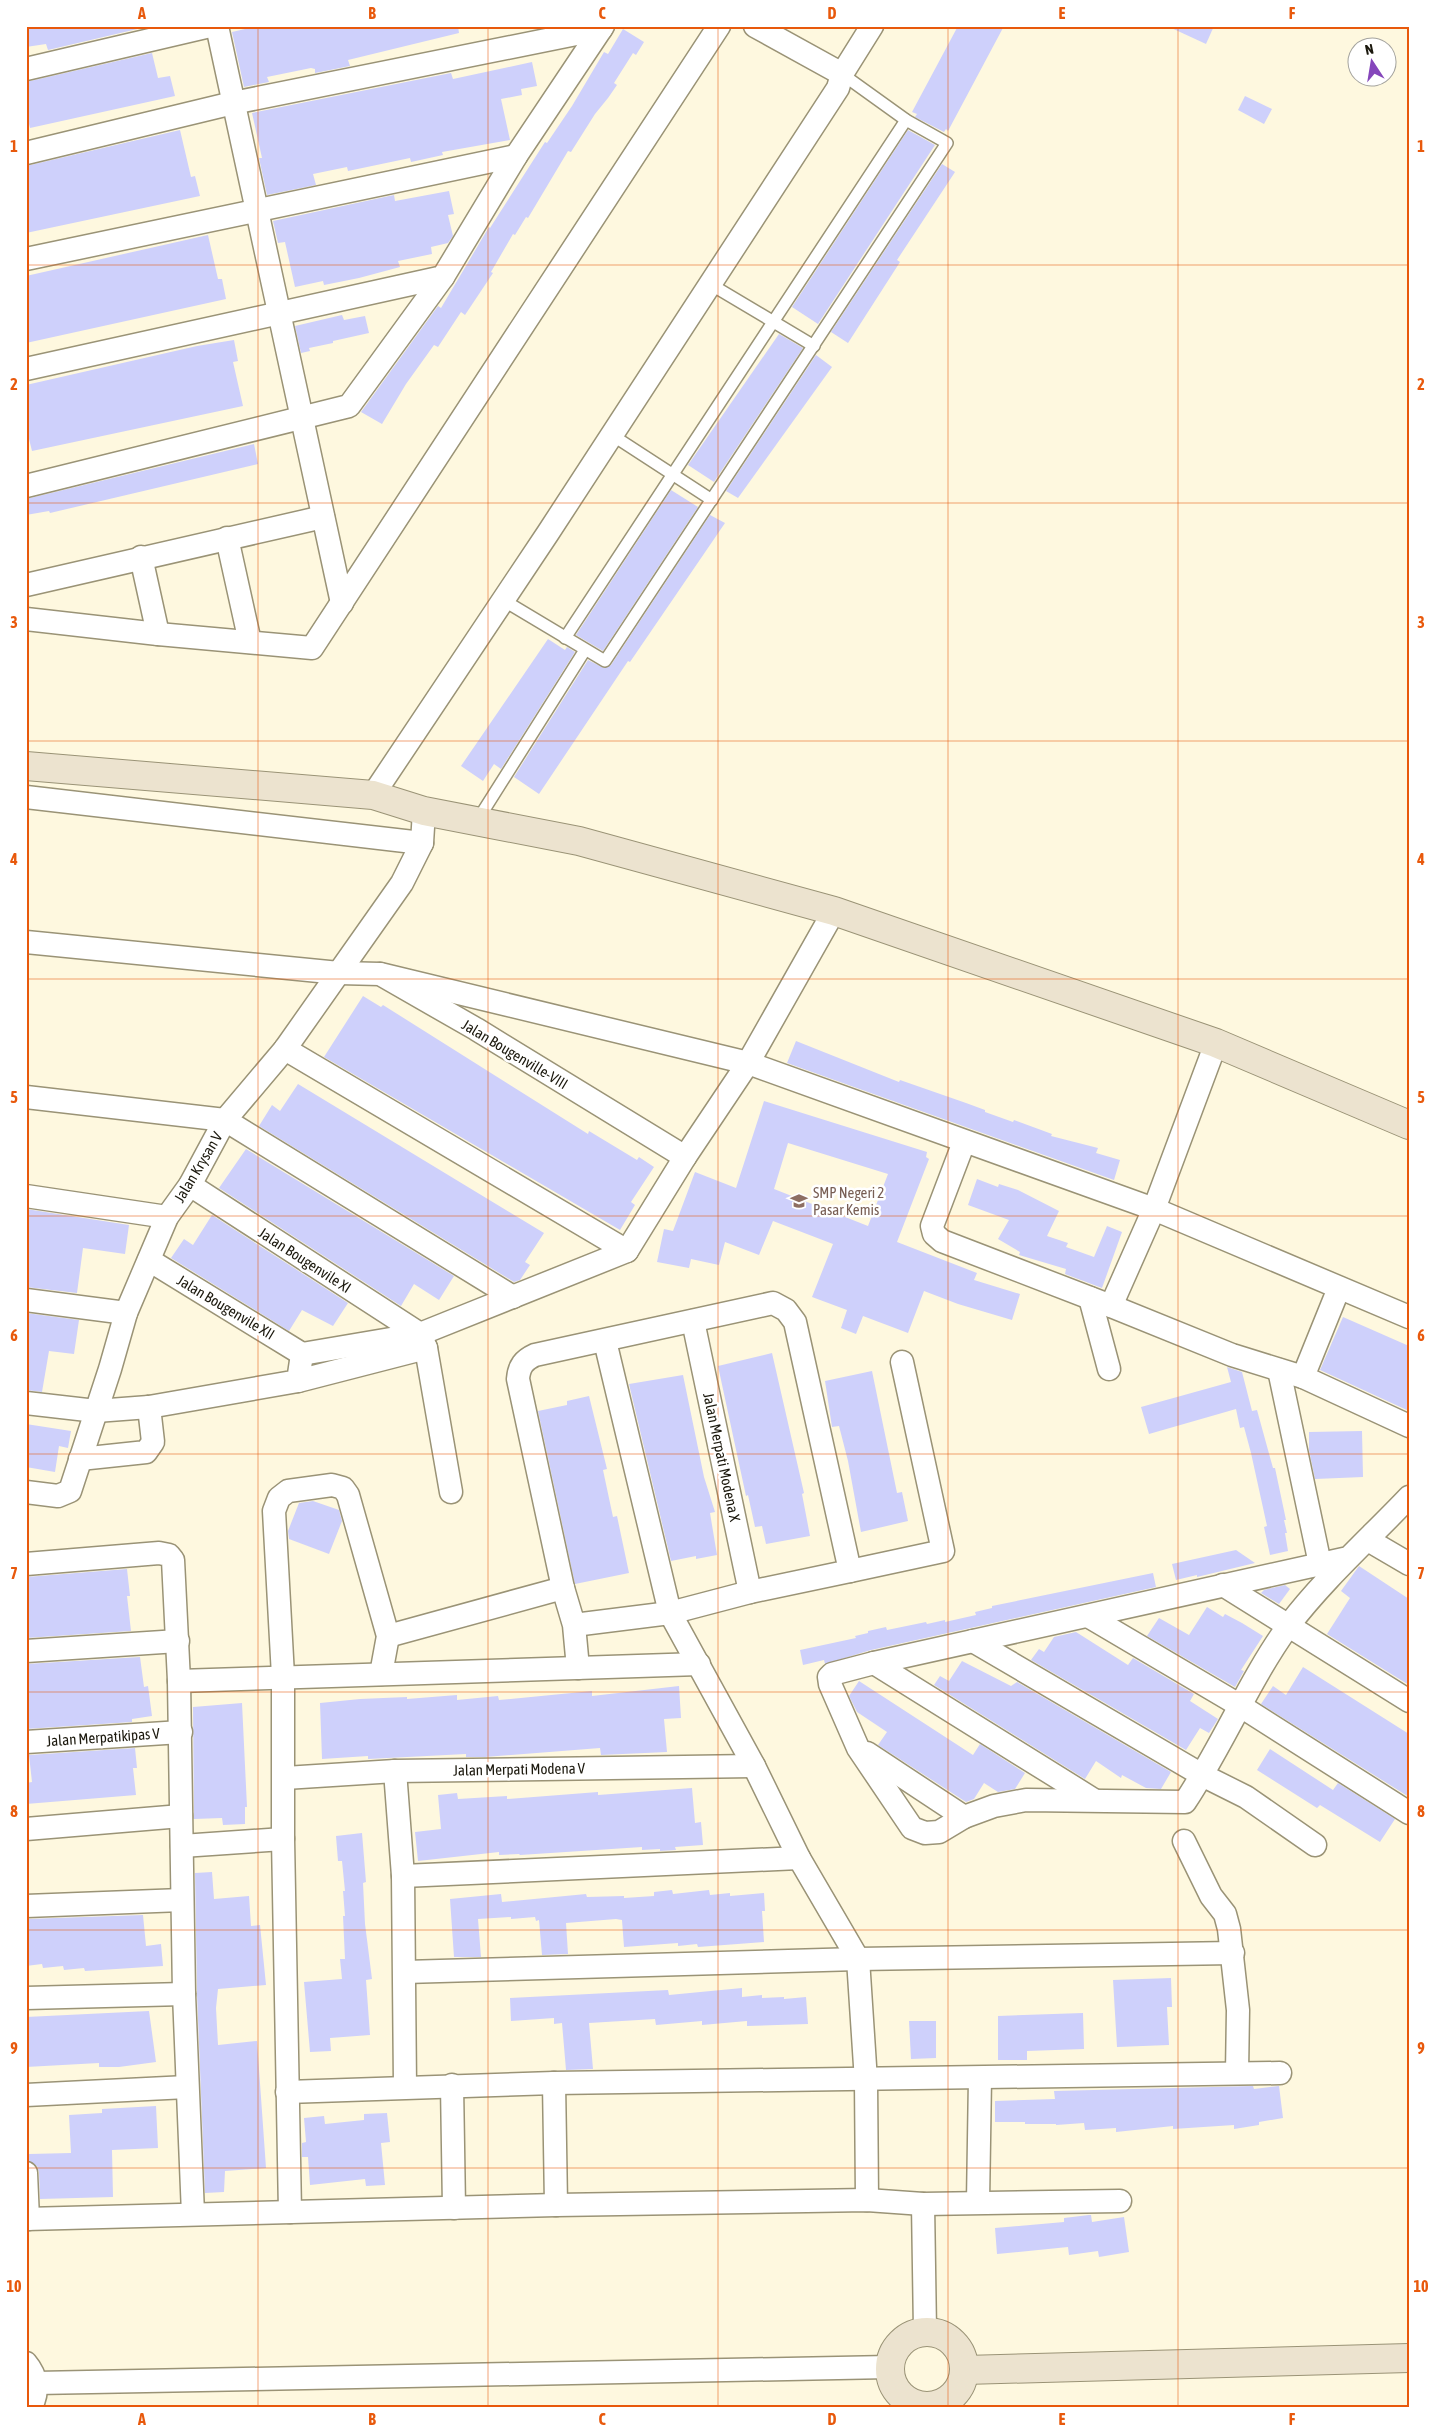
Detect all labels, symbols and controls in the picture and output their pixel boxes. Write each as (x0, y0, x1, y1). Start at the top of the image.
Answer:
text: A (137, 4, 146, 22)
text: B (368, 4, 376, 22)
text: C (598, 4, 606, 22)
text: D (828, 4, 837, 22)
text: E (1059, 4, 1066, 22)
text: F (1289, 4, 1296, 22)
north arrow (1348, 38, 1398, 88)
text: N (1364, 41, 1375, 58)
text: 1 (10, 137, 18, 155)
text: 1 (1417, 137, 1425, 155)
text: 2 (10, 375, 18, 393)
text: 2 (1417, 375, 1425, 393)
text: 3 (10, 613, 18, 631)
text: 3 (1417, 613, 1425, 631)
text: 4 (9, 850, 18, 868)
text: 4 (1416, 850, 1425, 868)
street label: Jalan Bougenville-VIII (459, 1016, 571, 1092)
text: 5 (10, 1088, 18, 1106)
text: 5 (1417, 1088, 1425, 1106)
street label: Jalan Krysan V (170, 1128, 226, 1205)
place label: SMP Negeri 2 Pasar Kemis (813, 1184, 884, 1218)
school or university icon: SMP Negeri 2 Pasar Kemis (789, 1191, 809, 1211)
street label: Jalan Bougenvile XI (256, 1224, 354, 1296)
street label: Jalan Bougenvile XII (174, 1271, 278, 1343)
text: 6 (10, 1326, 18, 1344)
text: 6 (1417, 1326, 1425, 1344)
street label: Jalan Merpati Modena X (700, 1391, 744, 1523)
text: 7 (10, 1564, 18, 1582)
text: 7 (1417, 1564, 1425, 1582)
street label: Jalan Merpatikipas V (46, 1725, 161, 1749)
street label: Jalan Merpati Modena V (453, 1759, 586, 1779)
text: 8 (10, 1802, 18, 1820)
text: 8 (1417, 1802, 1425, 1820)
text: 9 (10, 2039, 18, 2057)
text: 9 (1417, 2039, 1425, 2057)
text: 10 (6, 2277, 22, 2295)
text: 10 (1413, 2277, 1429, 2295)
text: A (137, 2410, 146, 2428)
text: B (368, 2410, 376, 2428)
text: C (598, 2410, 606, 2428)
text: D (828, 2410, 837, 2428)
text: E (1059, 2410, 1066, 2428)
text: F (1289, 2410, 1296, 2428)

